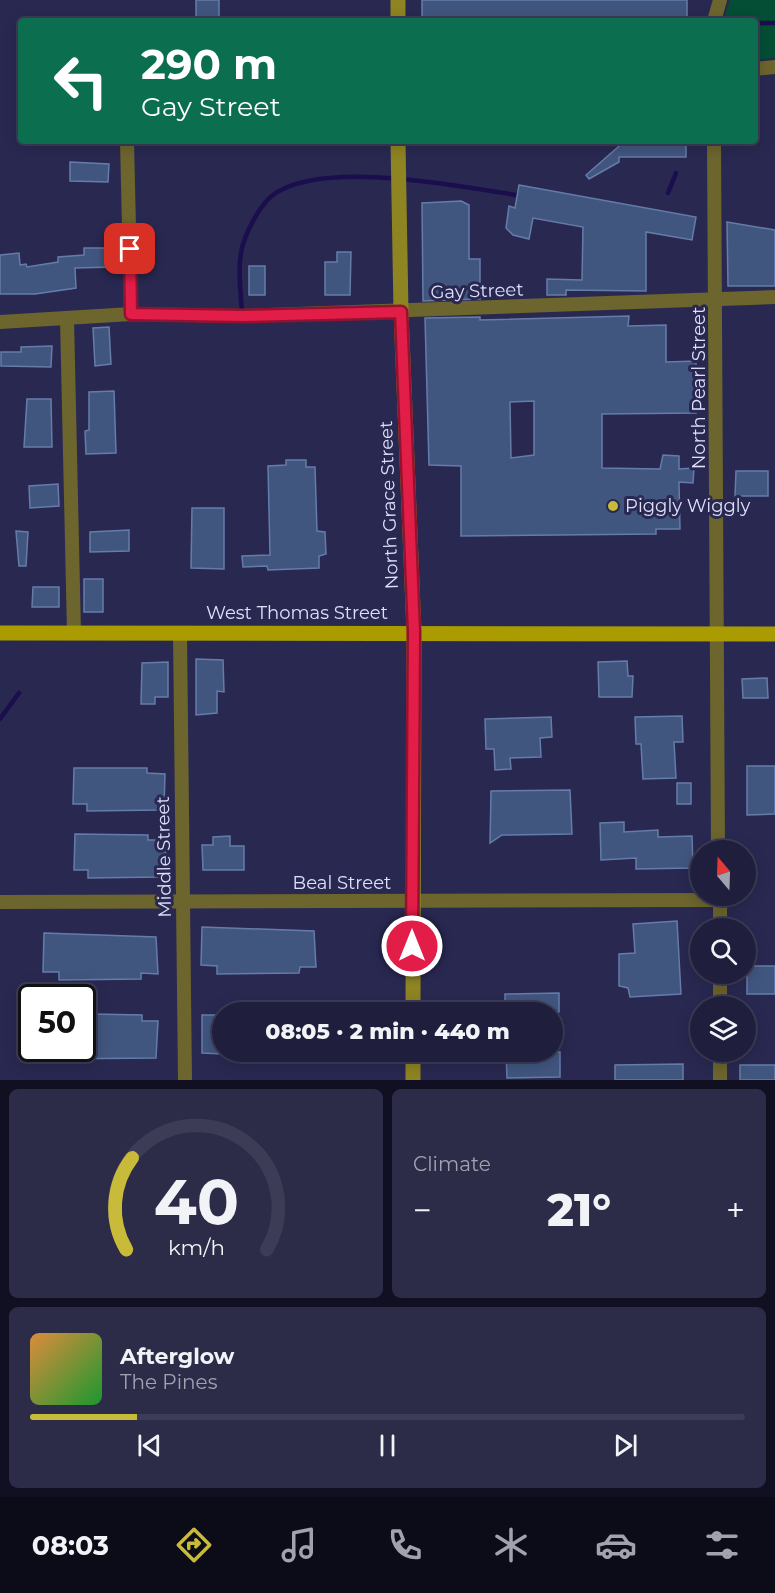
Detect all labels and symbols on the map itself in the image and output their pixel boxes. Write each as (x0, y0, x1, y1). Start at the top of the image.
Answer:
pin (104, 223, 155, 274)
street label: Gay Street (430, 278, 524, 304)
street label: North Pearl Street (688, 307, 710, 469)
street label: North Grace Street (375, 420, 403, 590)
place label: Piggly Wiggly (625, 495, 751, 517)
marker: Piggly Wiggly (606, 499, 620, 513)
street label: West Thomas Street (206, 602, 388, 624)
street label: Middle Street (152, 796, 176, 918)
north arrow (690, 840, 756, 906)
street label: Beal Street (293, 872, 391, 894)
position arrow (380, 914, 444, 978)
speed limit sign: 50 (18, 984, 96, 1062)

